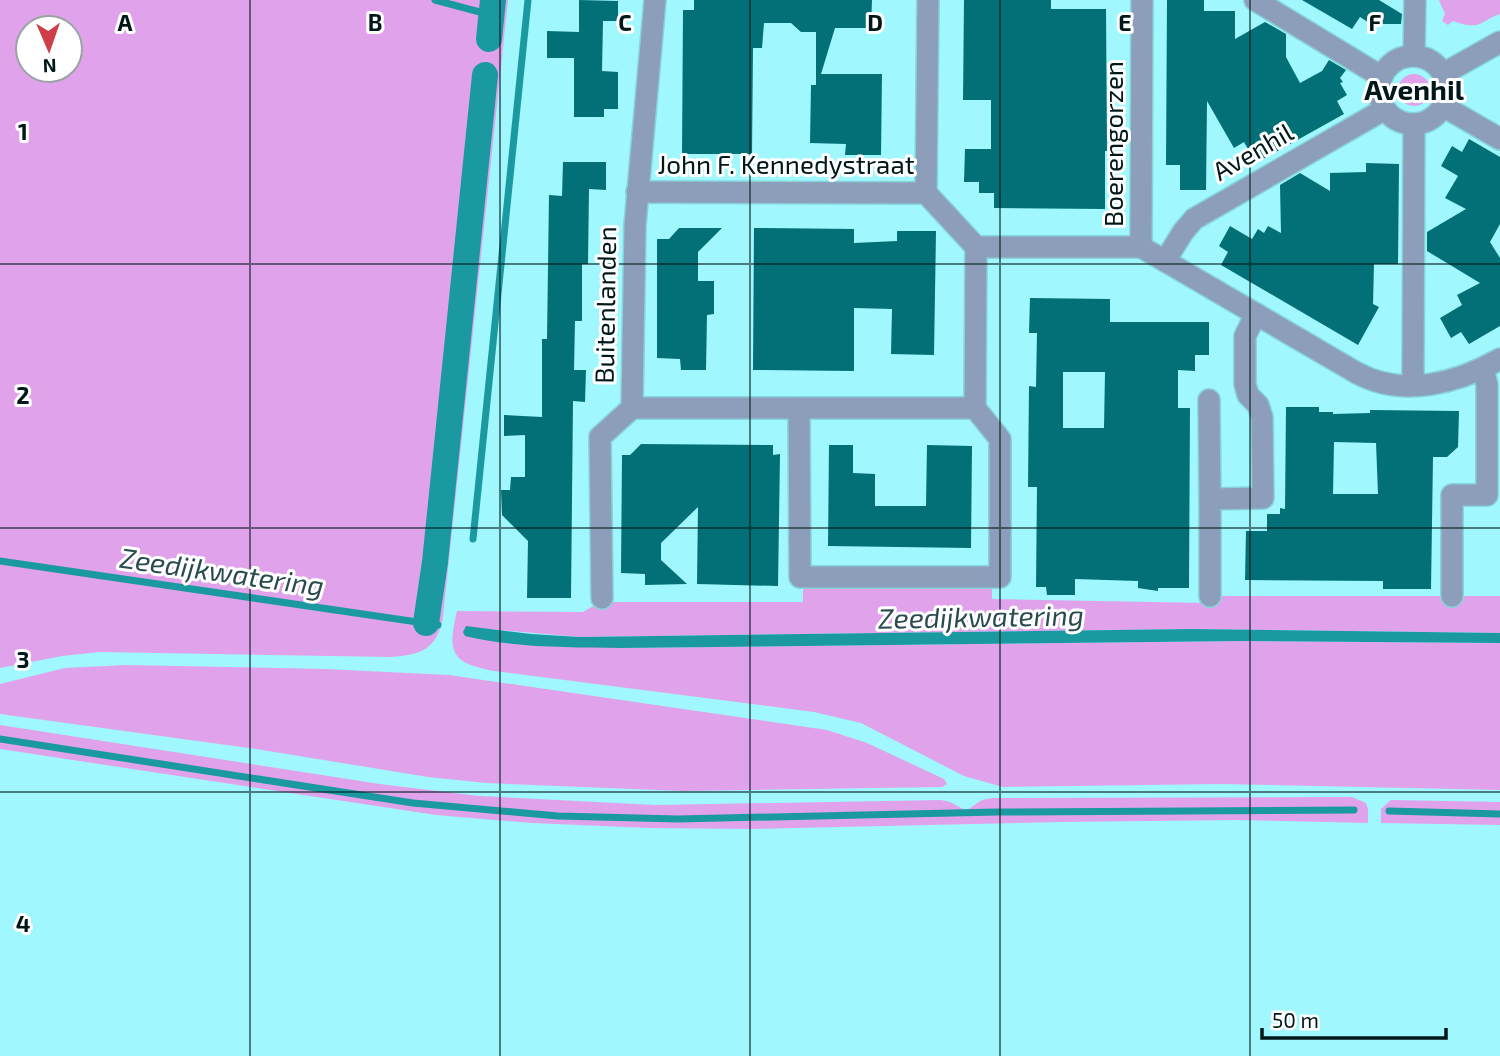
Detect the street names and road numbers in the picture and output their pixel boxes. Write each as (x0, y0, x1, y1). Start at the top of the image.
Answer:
street label: Boerengorzen (1097, 61, 1128, 227)
street label: Avenhil (1207, 115, 1298, 186)
street label: John F. Kennedystraat (657, 148, 915, 179)
street label: Buitenlanden (588, 226, 621, 384)

